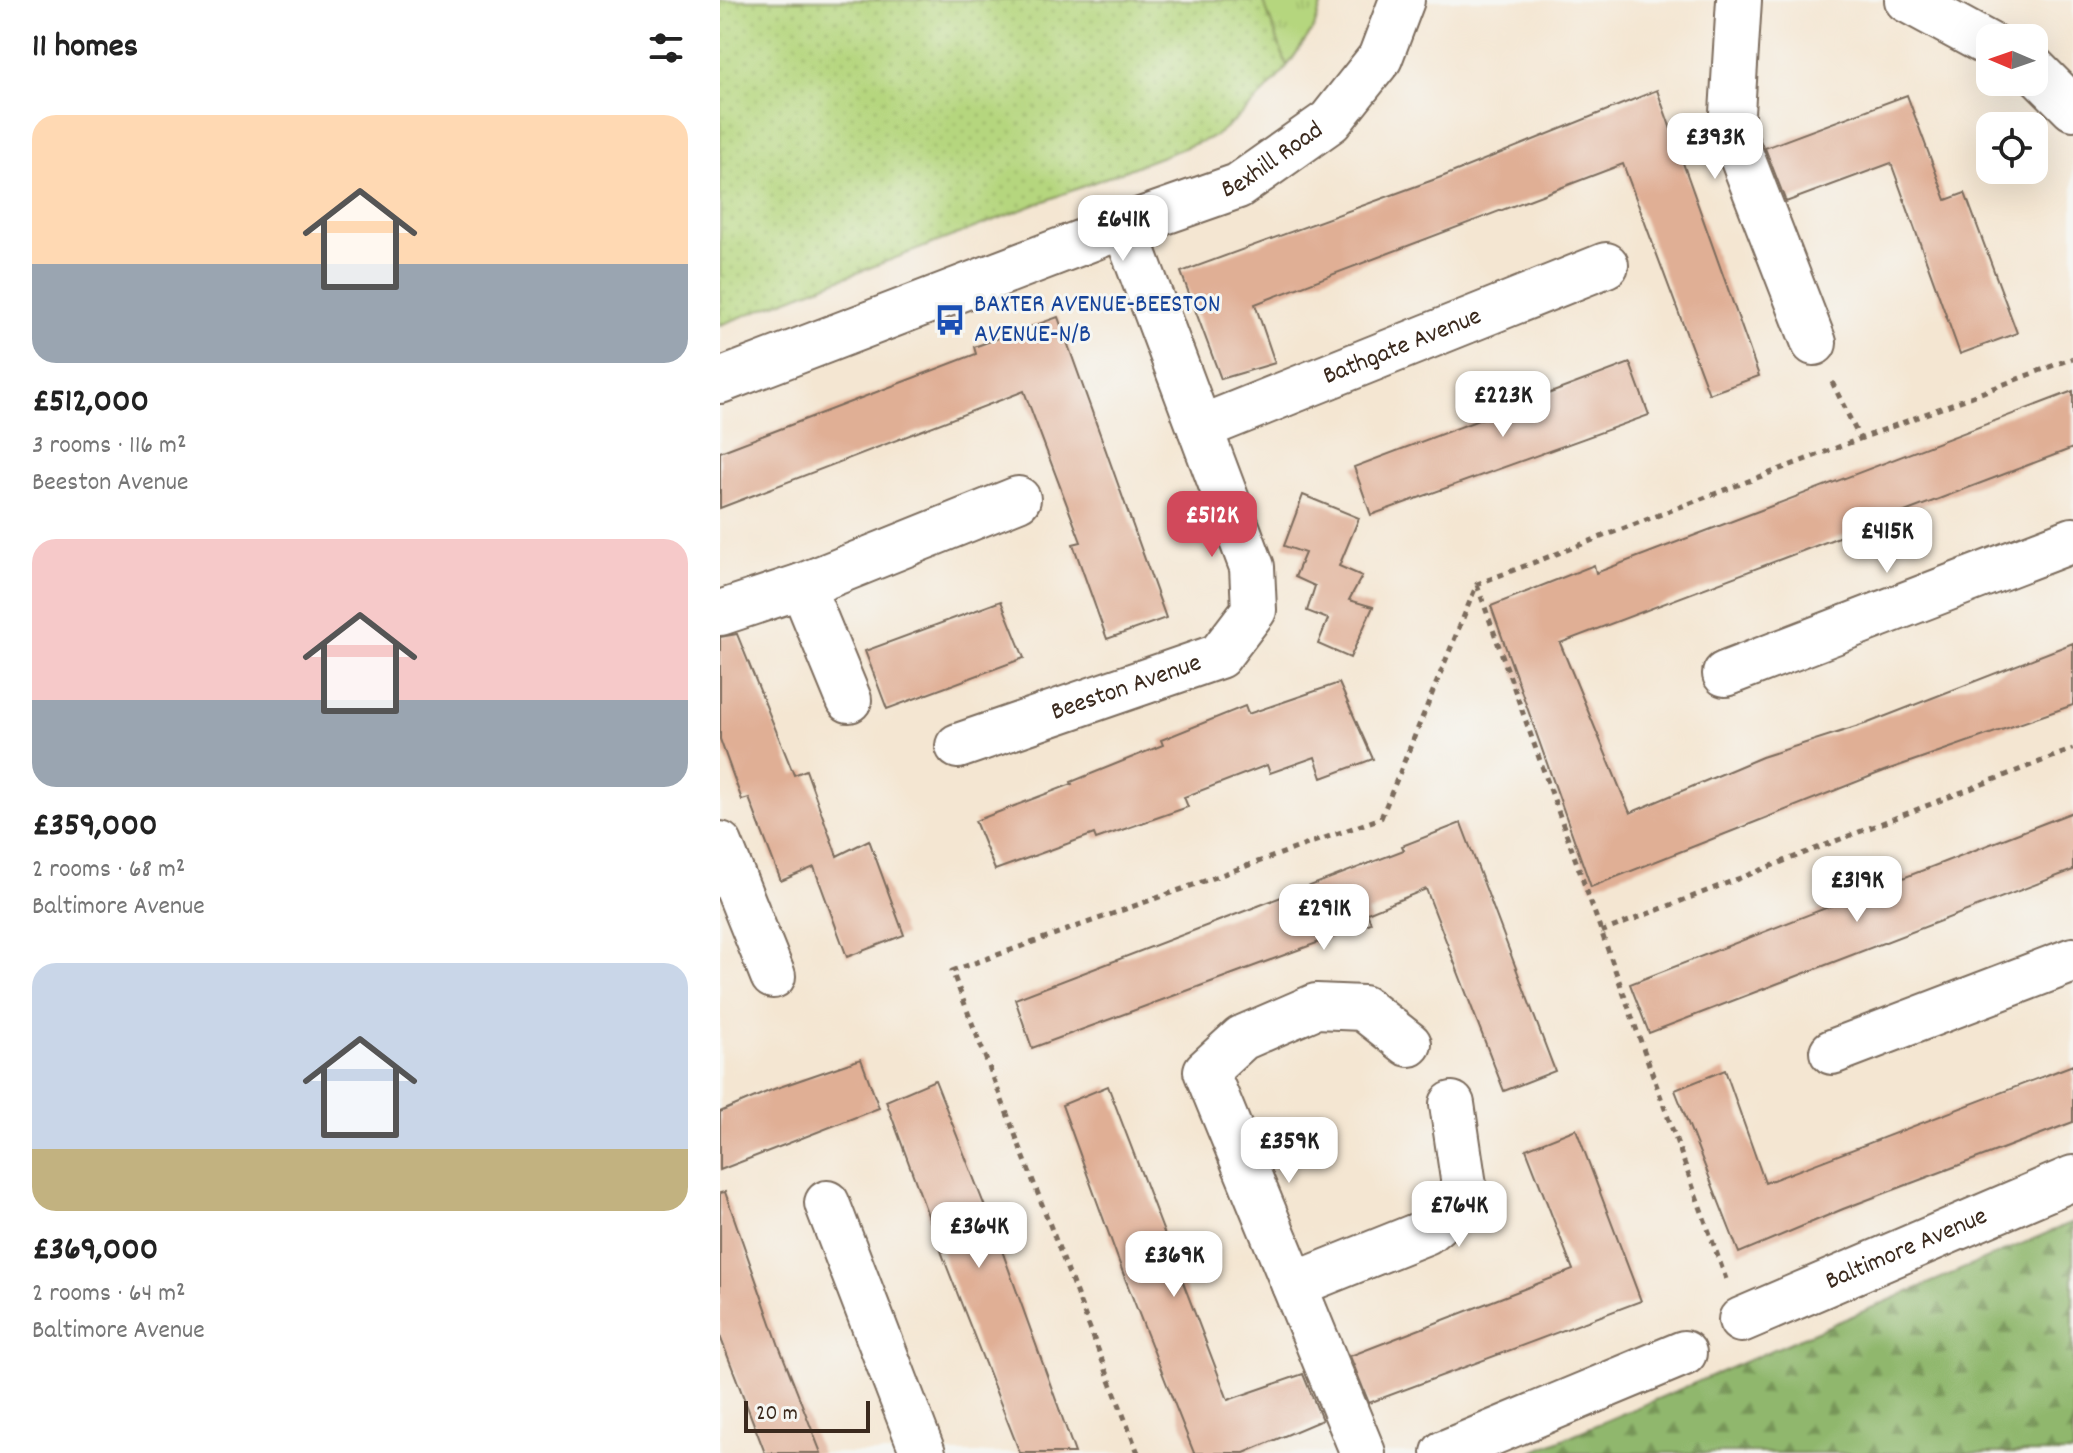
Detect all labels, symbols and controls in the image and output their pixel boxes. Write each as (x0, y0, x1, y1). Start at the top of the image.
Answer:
text: 11 homes (32, 24, 138, 73)
north arrow (1976, 24, 2048, 96)
map controls (1976, 24, 2048, 184)
icon: filters (644, 26, 688, 70)
button: locate (1976, 112, 2048, 184)
street label: Bexhill Road (1217, 113, 1331, 209)
pin: £393K (1659, 113, 1771, 181)
text: £393K (1685, 120, 1745, 157)
icon: home (288, 167, 432, 311)
pin: £641K (1067, 195, 1179, 263)
text: £641K (1096, 202, 1150, 239)
place label: BAXTER AVENUE-BEESTON AVENUE-N/B (974, 287, 1221, 354)
street label: Bathgate Avenue (1318, 298, 1487, 395)
bus stop icon: BAXTER AVENUE-BEESTON AVENUE-N/B (933, 303, 967, 337)
pin: £223K (1447, 371, 1559, 439)
text: £223K (1473, 378, 1533, 415)
text: £512,000 (32, 379, 149, 428)
text: 3 rooms · 116 m² (32, 428, 186, 465)
text: Beeston Avenue (32, 465, 188, 502)
pin: £512K (1156, 491, 1268, 559)
text: £512K (1185, 498, 1239, 535)
pin: £415K (1831, 507, 1943, 575)
text: £415K (1860, 514, 1914, 551)
icon: home (288, 591, 432, 735)
street label: Beeston Avenue (1046, 645, 1206, 731)
text: £359,000 (32, 803, 157, 852)
text: 2 rooms · 68 m² (32, 852, 185, 889)
pin: £319K (1801, 856, 1913, 924)
text: £319K (1830, 863, 1884, 900)
pin: £291K (1268, 884, 1380, 952)
text: Baltimore Avenue (32, 889, 205, 926)
text: £291K (1297, 891, 1351, 928)
icon: home (288, 1015, 432, 1159)
pin: £359K (1233, 1117, 1345, 1185)
text: £359K (1259, 1124, 1319, 1161)
pin: £764K (1403, 1181, 1515, 1249)
text: £764K (1430, 1188, 1488, 1225)
street label: Baltimore Avenue (1820, 1198, 1993, 1300)
pin: £364K (923, 1202, 1035, 1270)
text: £364K (949, 1209, 1009, 1246)
text: £369,000 (32, 1227, 158, 1276)
pin: £369K (1118, 1231, 1230, 1299)
text: £369K (1143, 1238, 1205, 1275)
text: 2 rooms · 64 m² (32, 1276, 186, 1313)
text: Baltimore Avenue (32, 1313, 205, 1350)
scale bar (744, 1397, 870, 1433)
text: 20 m (756, 1399, 798, 1430)

